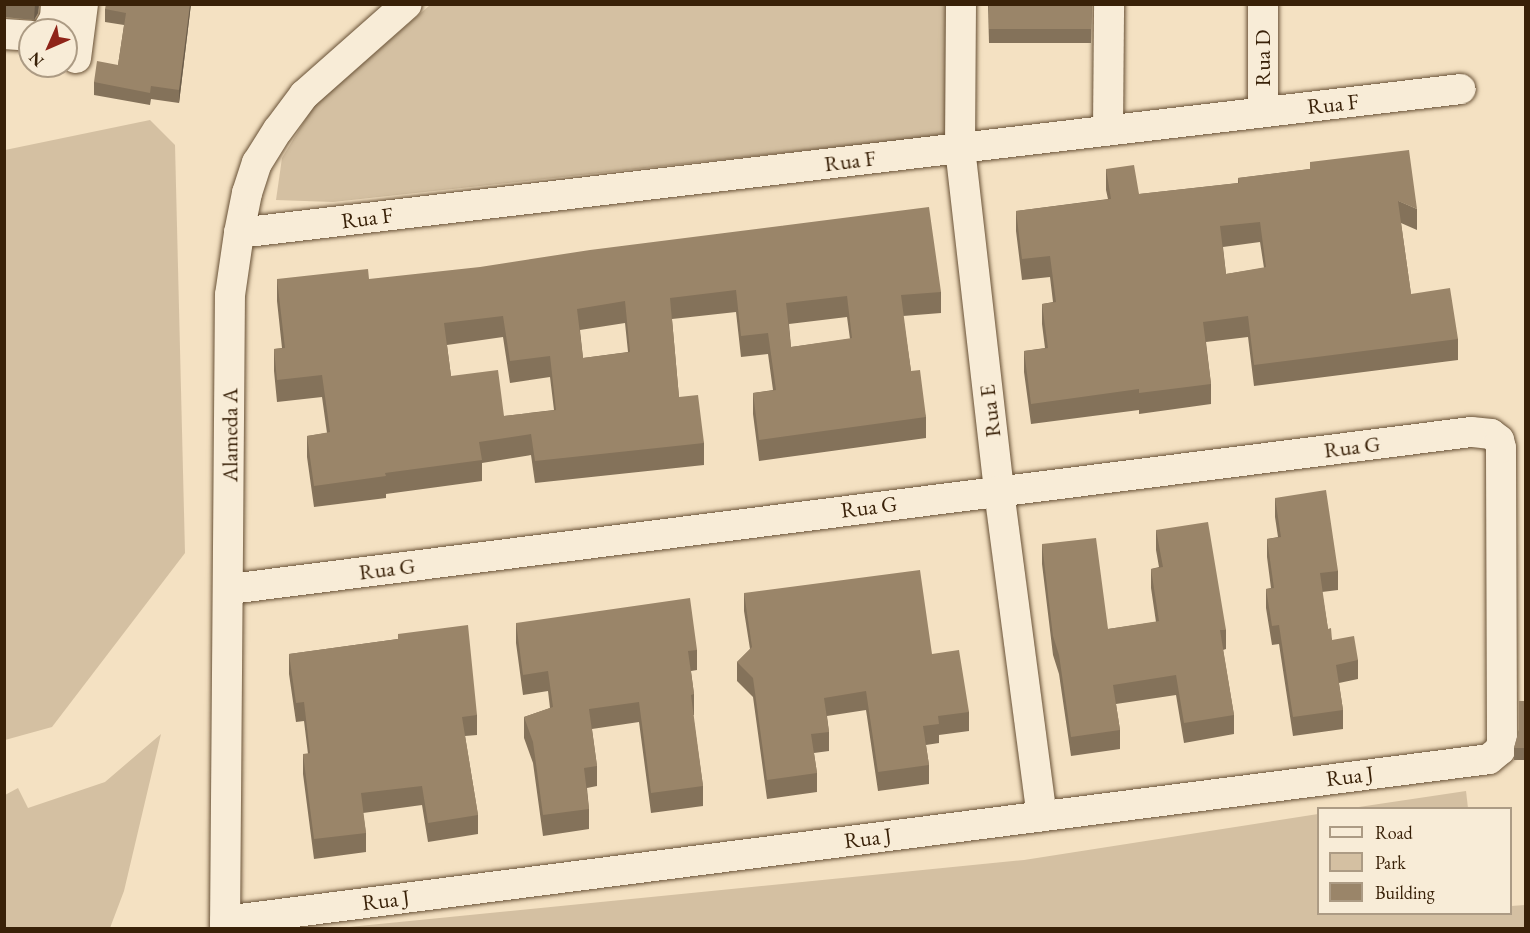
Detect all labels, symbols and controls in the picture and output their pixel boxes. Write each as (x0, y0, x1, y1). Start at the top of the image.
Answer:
north arrow (18, 18, 78, 78)
street label: Rua D (1250, 29, 1276, 87)
text: N (24, 48, 48, 72)
street label: Rua F (1306, 88, 1360, 120)
street label: Rua F (823, 145, 877, 177)
street label: Rua F (340, 202, 394, 234)
street label: Rua E (974, 383, 1006, 439)
street label: Alameda A (217, 388, 243, 482)
street label: Rua G (1322, 430, 1382, 464)
street label: Rua G (839, 490, 899, 524)
street label: Rua G (357, 552, 417, 586)
street label: Rua J (1325, 760, 1375, 792)
legend (1317, 807, 1512, 915)
text: Road (1375, 821, 1413, 844)
street label: Rua J (843, 822, 893, 854)
text: Park (1375, 851, 1406, 874)
text: Building (1375, 881, 1435, 904)
street label: Rua J (361, 884, 411, 916)

